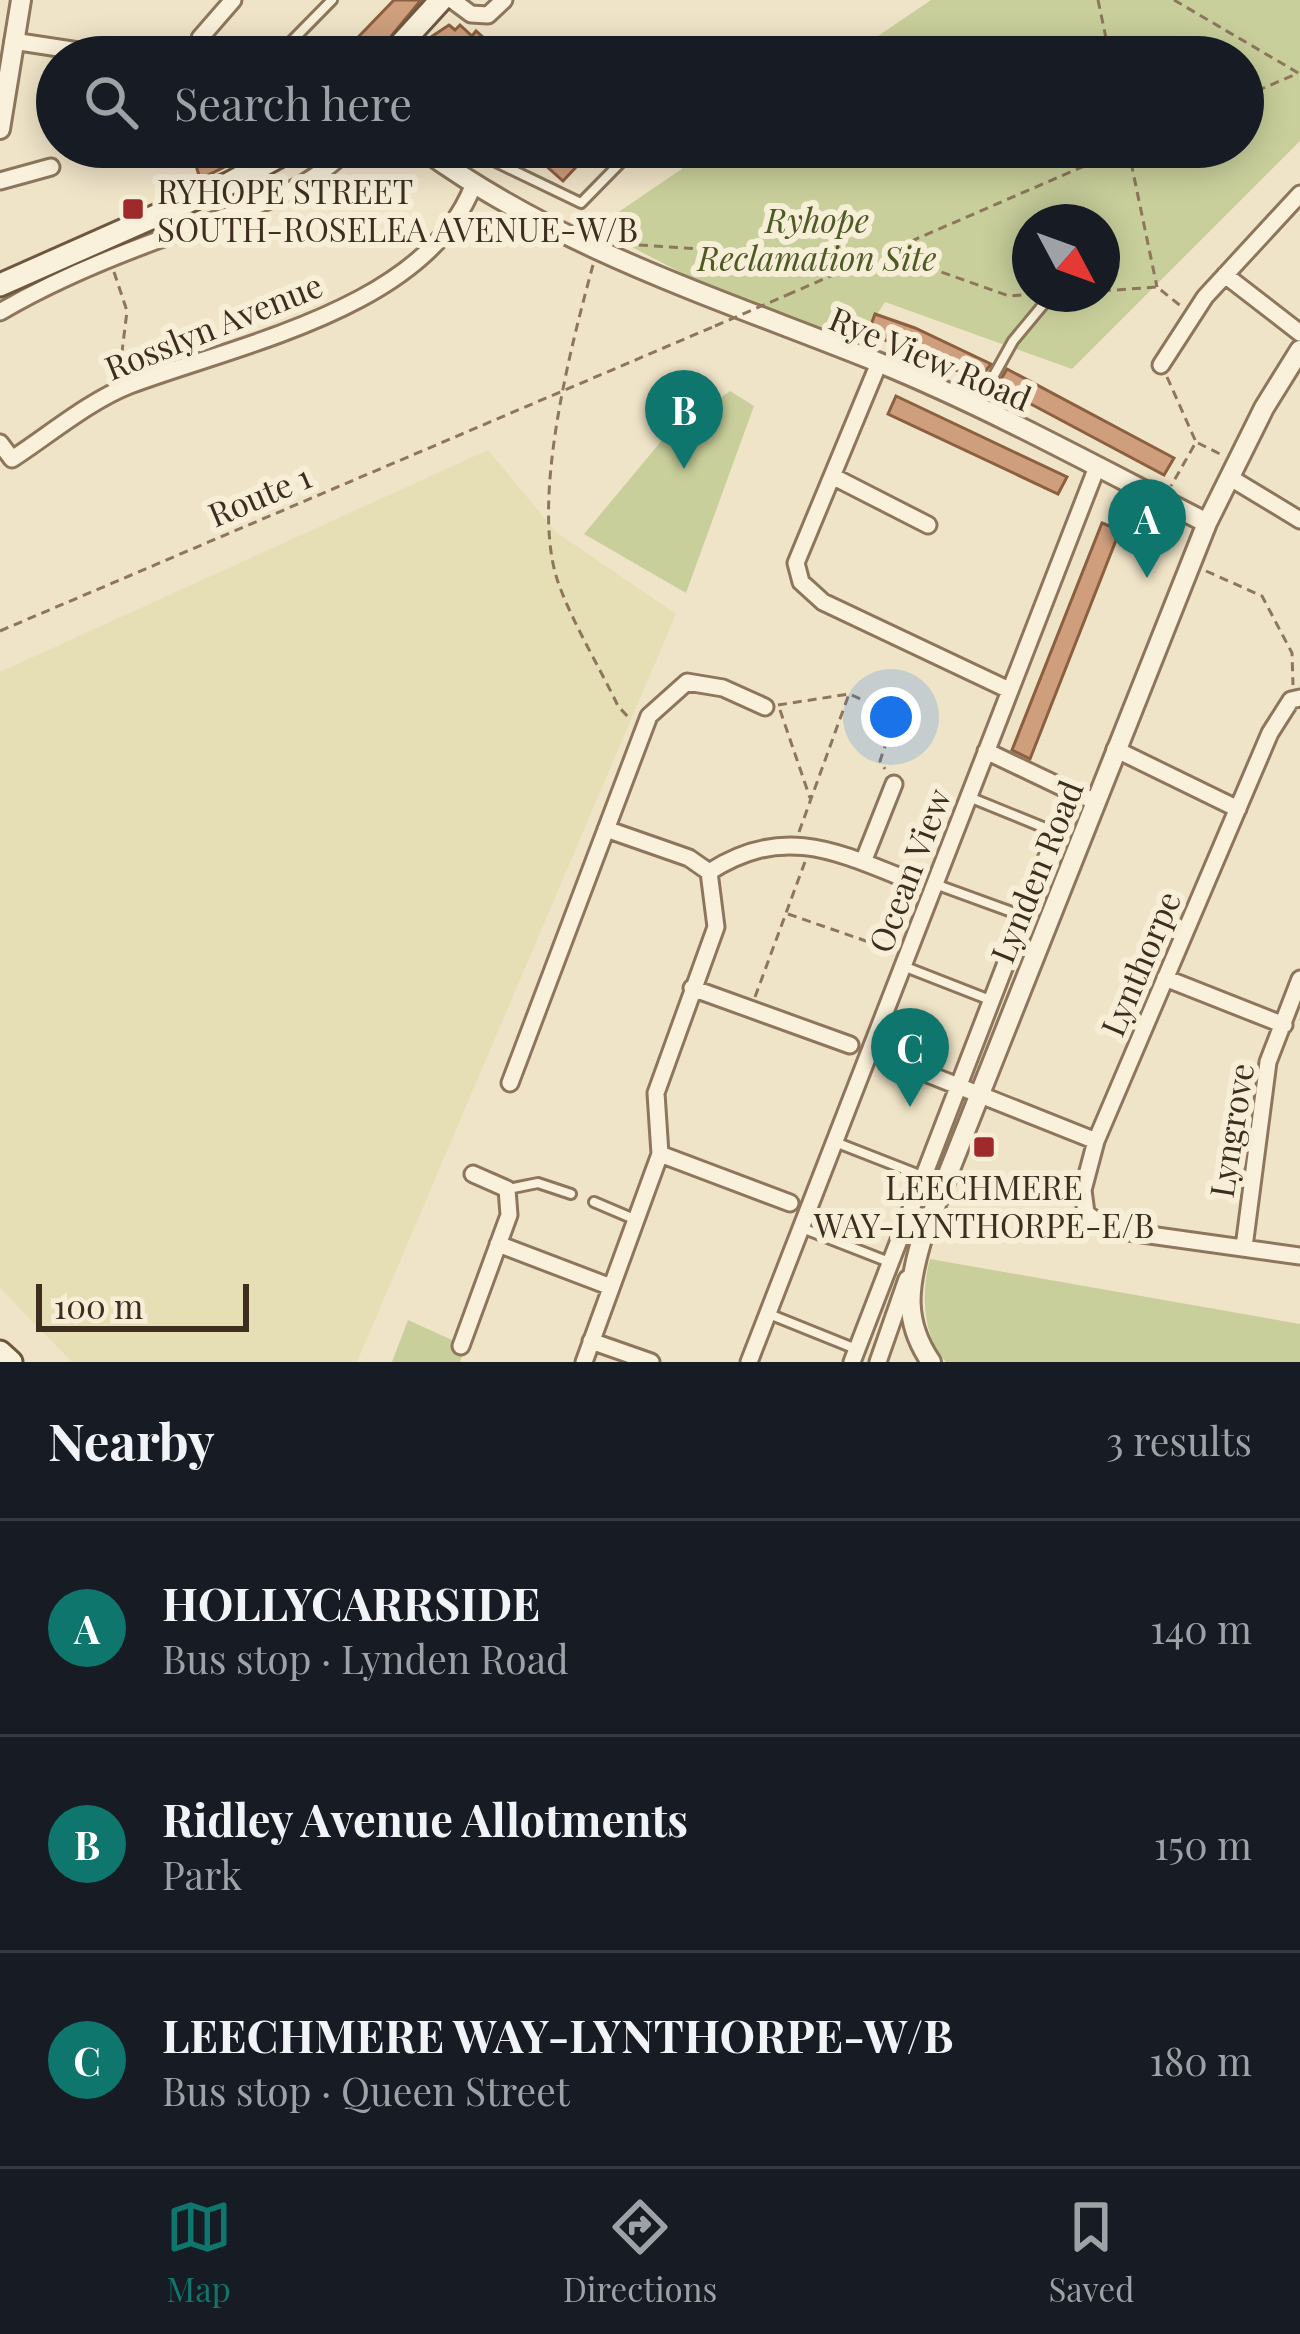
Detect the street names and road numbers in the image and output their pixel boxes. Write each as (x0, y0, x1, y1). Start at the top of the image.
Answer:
street label: Rosslyn Avenue (98, 261, 328, 389)
street label: Rye View Road (823, 295, 1039, 419)
street label: Route 1 (201, 453, 317, 535)
street label: Lynden Road (979, 773, 1091, 969)
street label: Ocean View (857, 781, 960, 958)
street label: Lynthorpe (1089, 884, 1189, 1042)
street label: Lyngrove (1198, 1060, 1262, 1200)

